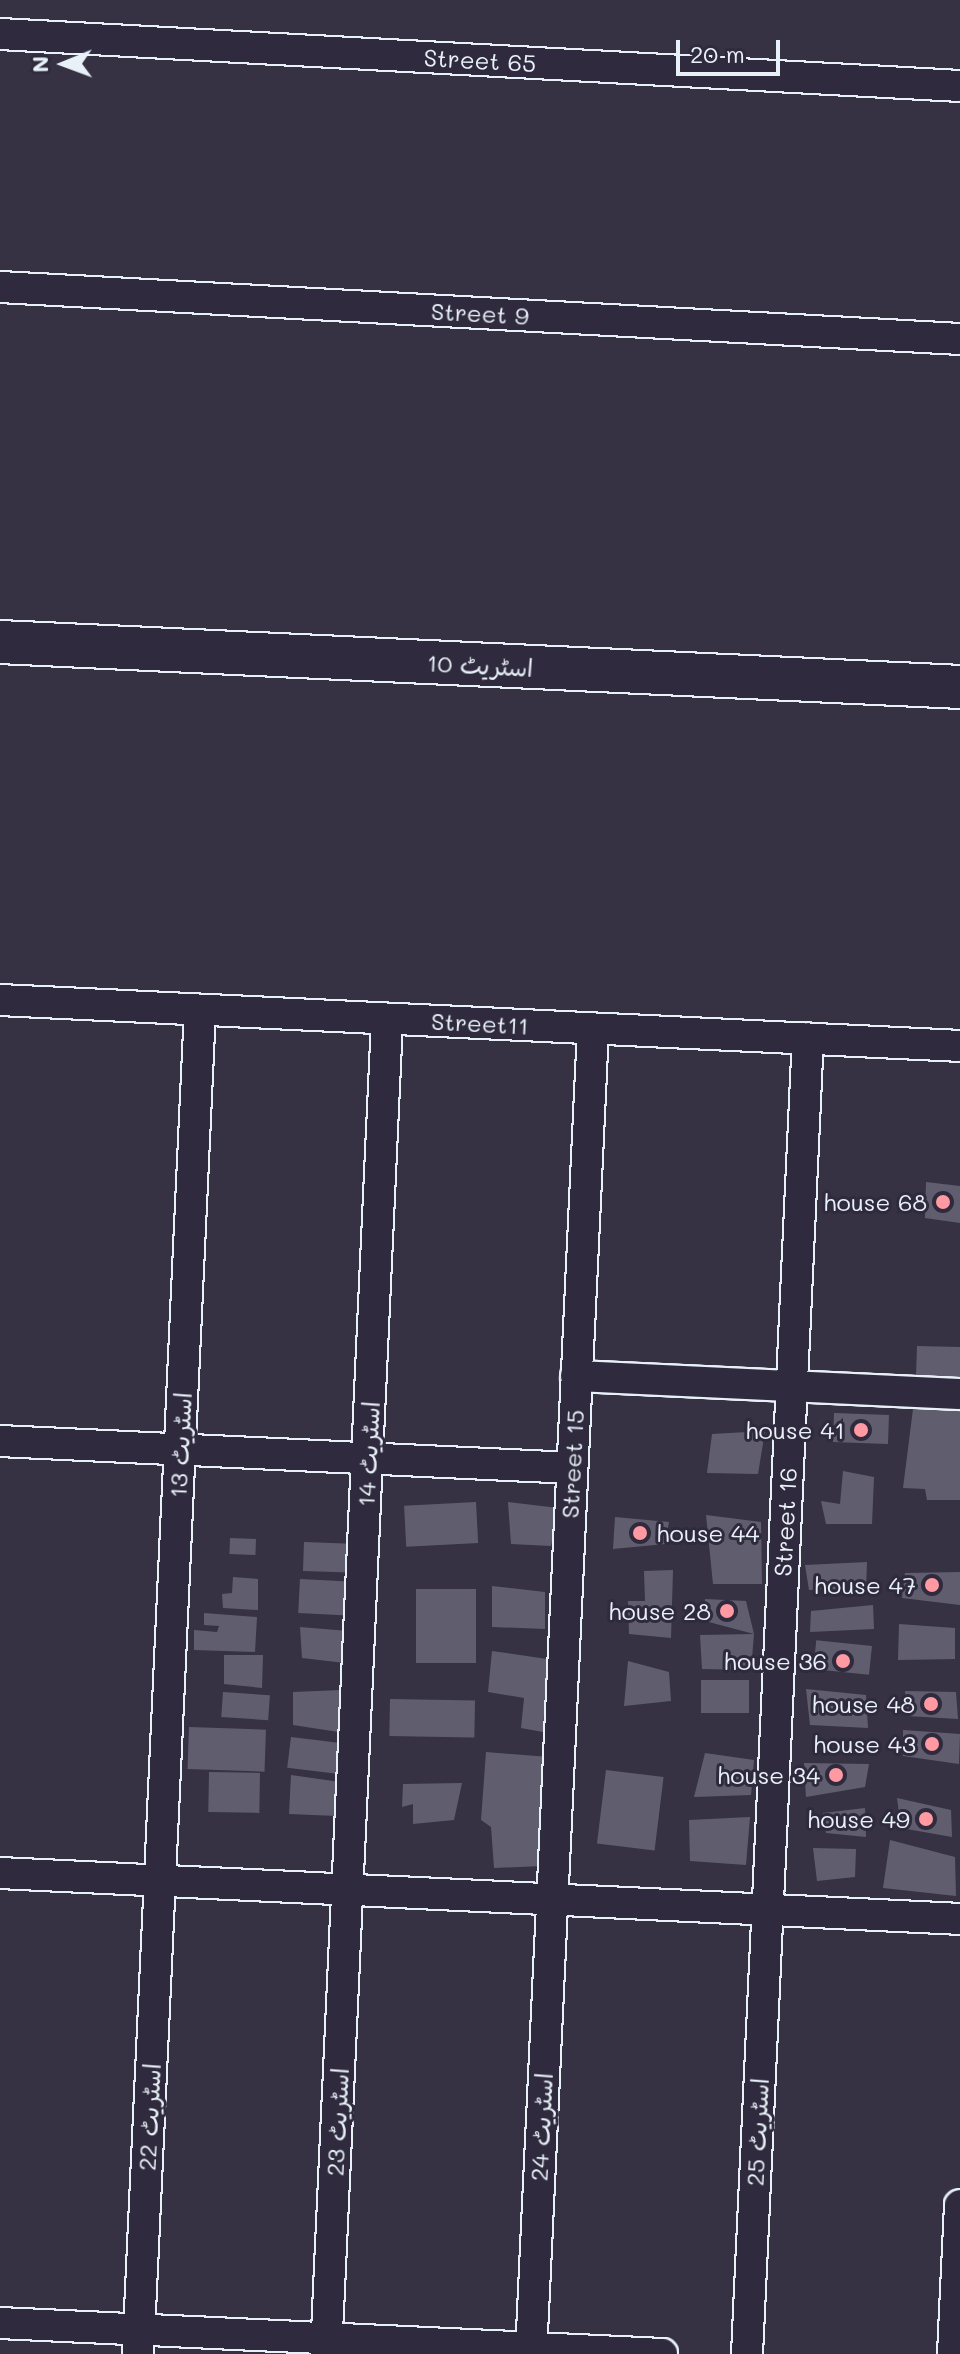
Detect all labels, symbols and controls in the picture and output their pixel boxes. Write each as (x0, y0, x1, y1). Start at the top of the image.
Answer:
north arrow (24, 24, 104, 104)
scale bar (680, 24, 784, 74)
text: 20 m (690, 38, 745, 69)
street label: Street 65 (423, 43, 537, 77)
text: N (25, 56, 54, 73)
street label: Street 9 (430, 296, 530, 330)
street label: اسٹریٹ 10 (426, 648, 534, 682)
street label: Street11 (430, 1006, 530, 1040)
place label: house 68 (823, 1188, 927, 1216)
marker: house 68 (934, 1193, 952, 1211)
street label: اسٹریٹ 13 (163, 1391, 197, 1499)
street label: اسٹریٹ 14 (351, 1400, 385, 1508)
street label: Street 15 (555, 1409, 589, 1519)
place label: house 41 (745, 1416, 845, 1444)
marker: house 41 (852, 1421, 870, 1439)
street label: Street 16 (768, 1467, 802, 1577)
place label: house 44 (656, 1519, 759, 1547)
marker: house 44 (631, 1524, 649, 1542)
place label: house 47 (813, 1571, 916, 1599)
marker: house 47 (923, 1576, 941, 1594)
place label: house 28 (608, 1597, 711, 1625)
marker: house 28 (718, 1602, 736, 1620)
place label: house 36 (723, 1647, 827, 1675)
marker: house 36 (834, 1652, 852, 1670)
place label: house 48 (811, 1690, 915, 1718)
marker: house 48 (922, 1695, 940, 1713)
place label: house 43 (813, 1730, 916, 1758)
marker: house 43 (923, 1735, 941, 1753)
place label: house 34 (717, 1761, 820, 1789)
marker: house 34 (827, 1766, 845, 1784)
place label: house 49 (807, 1805, 910, 1833)
marker: house 49 (917, 1810, 935, 1828)
street label: اسٹریٹ 22 (132, 2063, 166, 2171)
street label: اسٹریٹ 23 (320, 2067, 354, 2177)
street label: اسٹریٹ 24 (524, 2072, 558, 2182)
street label: اسٹریٹ 25 (740, 2077, 774, 2187)

